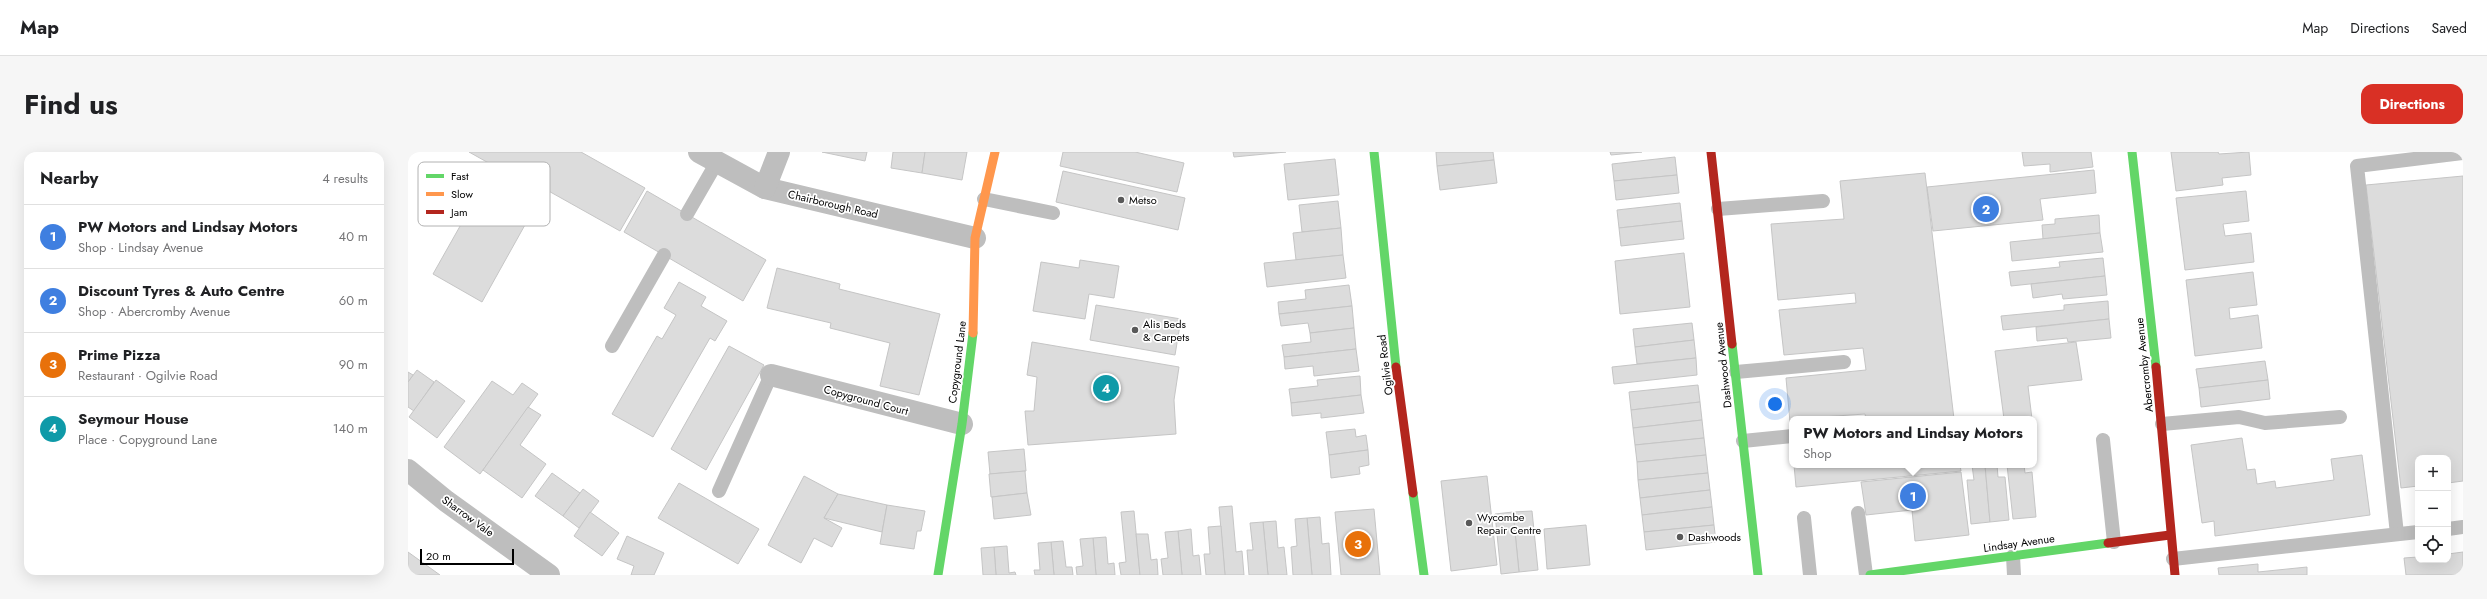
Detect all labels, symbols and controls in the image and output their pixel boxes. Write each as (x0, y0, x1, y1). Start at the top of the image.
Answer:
text: Map (20, 14, 59, 41)
text: Map (2302, 18, 2328, 38)
text: Directions (2350, 18, 2410, 38)
text: Saved (2432, 18, 2467, 38)
text: Find us (24, 84, 118, 125)
button: Directions (2361, 84, 2463, 124)
legend (418, 162, 550, 226)
text: Nearby (40, 166, 98, 190)
text: Fast (451, 168, 469, 184)
text: 4 results (322, 169, 368, 188)
text: Slow (451, 186, 473, 202)
street label: Chairborough Road (786, 186, 880, 222)
place label: Metso (1129, 192, 1157, 208)
pin: 2 (1973, 194, 1999, 224)
marker: Metso (1116, 195, 1126, 205)
text: Jam (449, 204, 468, 220)
text: PW Motors and Lindsay Motors (78, 216, 298, 238)
text: 1 (50, 227, 56, 246)
text: 40 m (339, 227, 368, 246)
text: Shop · Lindsay Avenue (78, 238, 203, 257)
text: Discount Tyres & Auto Centre (78, 280, 285, 302)
text: 2 (49, 291, 57, 310)
text: 60 m (339, 291, 368, 310)
text: Shop · Abercromby Avenue (78, 302, 230, 321)
place label: Alis Beds & Carpets (1143, 316, 1190, 345)
street label: Abercromby Avenue (2131, 317, 2157, 413)
street label: Copyground Lane (944, 320, 970, 404)
street label: Dashwood Avenue (1711, 321, 1735, 409)
marker: Alis Beds & Carpets (1130, 325, 1140, 335)
street label: Ogilvie Road (1373, 334, 1397, 396)
text: Prime Pizza (78, 344, 160, 366)
text: 3 (49, 355, 57, 374)
text: 90 m (339, 355, 368, 374)
text: Restaurant · Ogilvie Road (78, 366, 218, 385)
pin: 4 (1093, 373, 1119, 403)
street label: Copyground Court (822, 381, 910, 419)
your location (1765, 394, 1785, 414)
text: Seymour House (78, 408, 189, 430)
popup (1789, 416, 2037, 468)
text: 4 (48, 419, 58, 438)
text: 140 m (333, 419, 368, 438)
text: PW Motors and Lindsay Motors (1803, 422, 2023, 444)
text: Place · Copyground Lane (78, 430, 217, 449)
text: Shop (1803, 444, 1832, 463)
map controls (2415, 455, 2451, 563)
button: + (2415, 455, 2451, 491)
pin: 1 (1900, 481, 1926, 511)
button: − (2415, 491, 2451, 527)
street label: Sharrow Vale (439, 492, 498, 541)
place label: Wycombe Repair Centre (1477, 509, 1542, 538)
marker: Wycombe Repair Centre (1464, 518, 1474, 528)
button: locate (2415, 527, 2451, 563)
pin: 3 (1345, 529, 1371, 559)
place label: Dashwoods (1688, 529, 1742, 545)
street label: Lindsay Avenue (1982, 530, 2056, 556)
marker: Dashwoods (1675, 532, 1685, 542)
scale bar (420, 547, 514, 566)
text: 20 m (426, 548, 451, 564)

